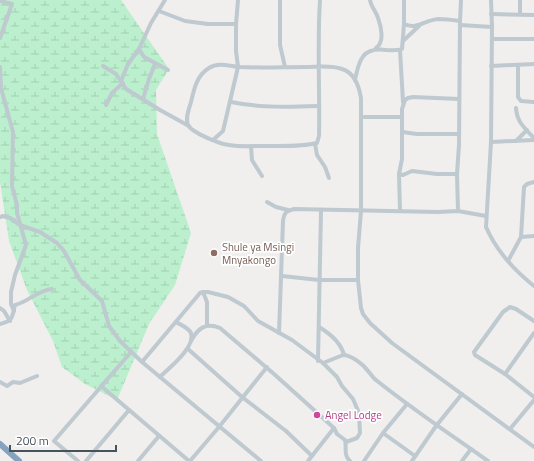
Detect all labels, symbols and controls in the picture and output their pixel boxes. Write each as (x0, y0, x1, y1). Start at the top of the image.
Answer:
place label: Shule ya Msingi Mnyakongo (222, 239, 294, 268)
marker: Shule ya Msingi Mnyakongo (209, 248, 219, 258)
place label: Angel Lodge (325, 407, 382, 423)
marker: Angel Lodge (312, 410, 322, 420)
scale bar (10, 427, 116, 453)
text: 200 m (16, 431, 49, 450)

